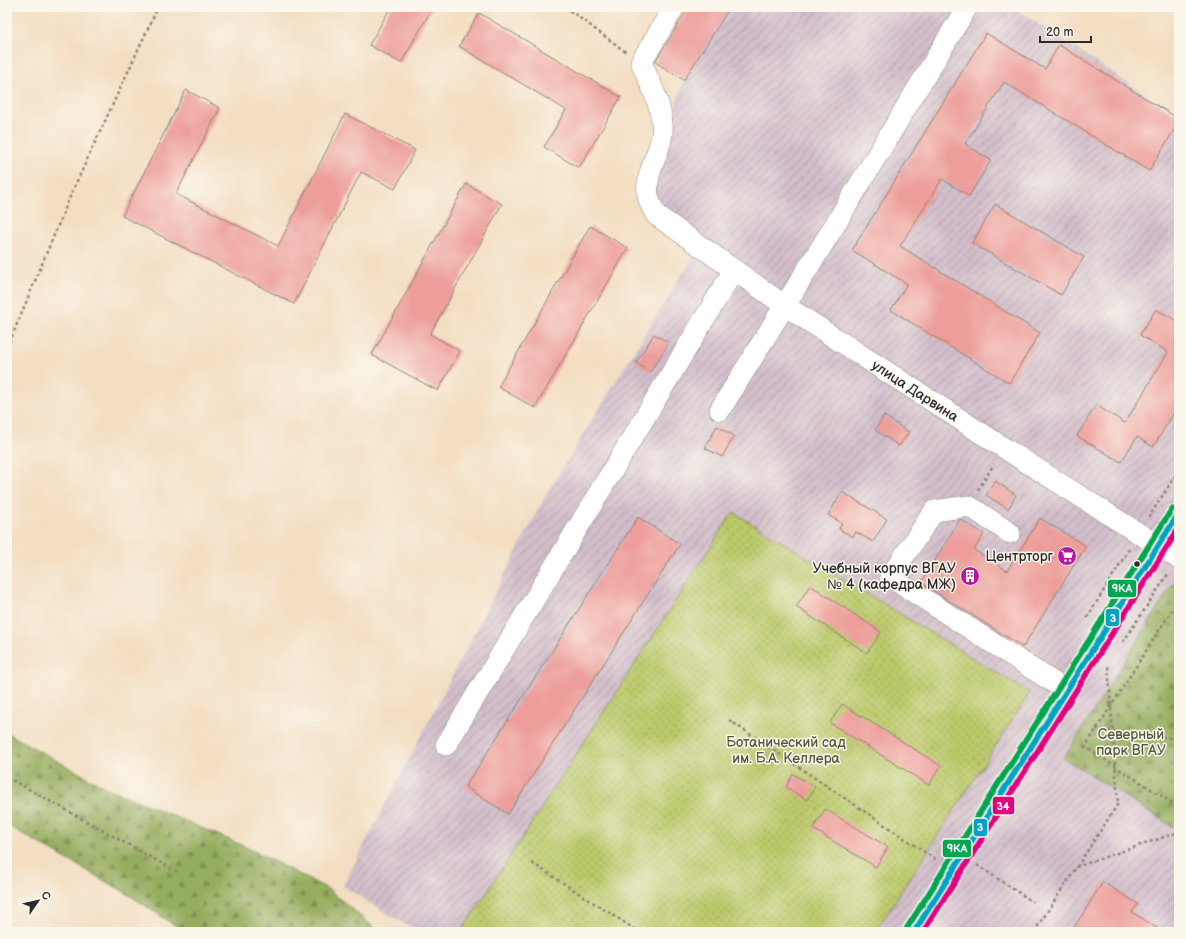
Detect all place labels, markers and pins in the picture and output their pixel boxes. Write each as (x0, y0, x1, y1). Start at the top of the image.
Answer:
supermarket icon: Центрторг (1056, 545, 1078, 567)
place label: Центрторг (986, 548, 1054, 565)
unlabelled marker (1132, 559, 1142, 569)
place label: Учебный корпус ВГАУ № 4 (кафедра МЖ) (813, 560, 956, 593)
building icon: Учебный корпус ВГАУ № 4 (кафедра МЖ) (959, 565, 981, 587)

